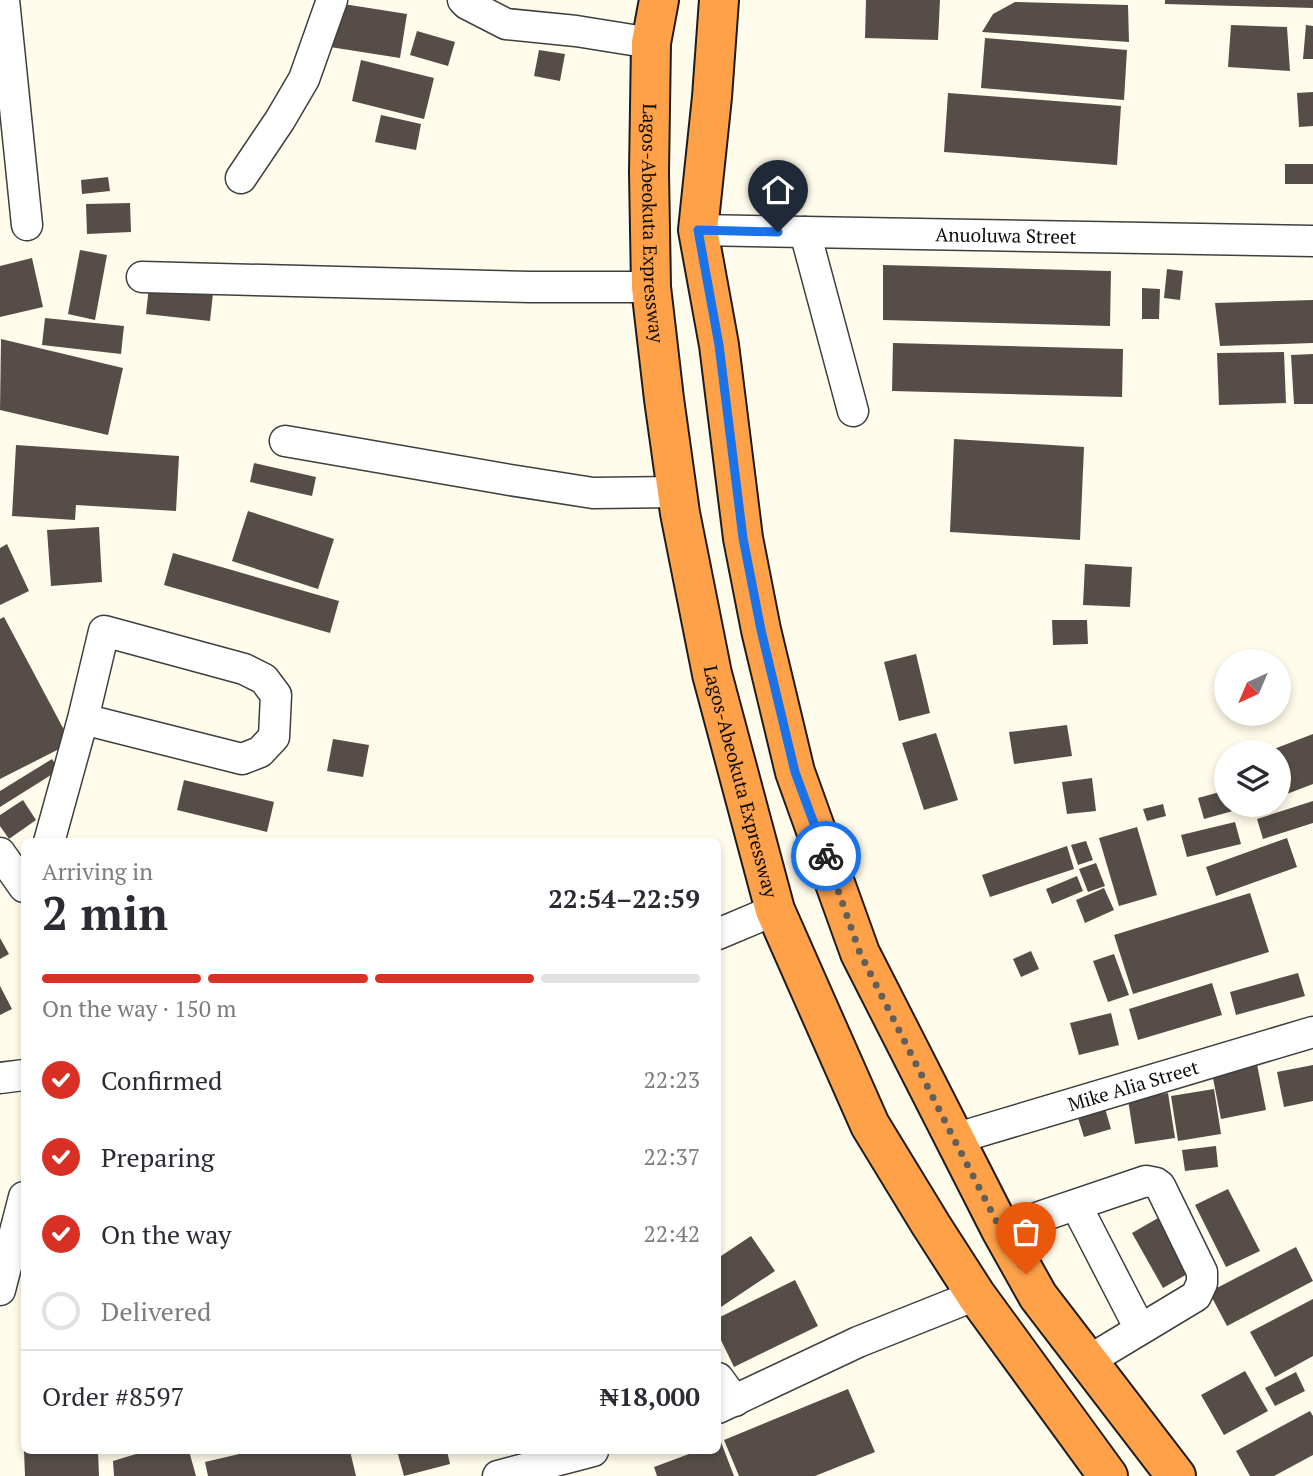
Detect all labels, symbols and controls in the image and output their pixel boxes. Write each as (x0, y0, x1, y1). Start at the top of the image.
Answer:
street label: Lagos-Abeokuta Expressway (637, 103, 670, 344)
pin (748, 160, 808, 232)
icon: home (759, 171, 797, 209)
street label: Anuoluwa Street (935, 221, 1077, 249)
north arrow (1214, 649, 1292, 726)
map controls (1214, 649, 1291, 817)
street label: Lagos-Abeokuta Expressway (699, 663, 784, 901)
button: layers (1214, 740, 1291, 817)
courier (791, 821, 861, 891)
icon: bike (807, 837, 845, 875)
text: Arriving in (42, 856, 153, 887)
text: 22:54–22:59 (548, 881, 700, 915)
text: 2 min (42, 882, 168, 943)
text: On the way · 150 m (42, 993, 236, 1024)
street label: Mike Alia Street (1065, 1054, 1201, 1116)
icon: check (42, 1061, 80, 1099)
text: Confirmed (101, 1063, 222, 1097)
text: 22:23 (643, 1064, 700, 1095)
icon: check (42, 1138, 80, 1176)
text: Preparing (101, 1140, 214, 1174)
text: 22:37 (643, 1141, 700, 1172)
pin (996, 1202, 1056, 1274)
icon: bag (1007, 1213, 1045, 1251)
icon: check (42, 1215, 80, 1253)
text: On the way (101, 1217, 232, 1251)
text: 22:42 (643, 1218, 700, 1249)
text: Delivered (101, 1294, 211, 1328)
text: Order #8597 (42, 1379, 184, 1413)
text: ₦18,000 (600, 1379, 700, 1413)

